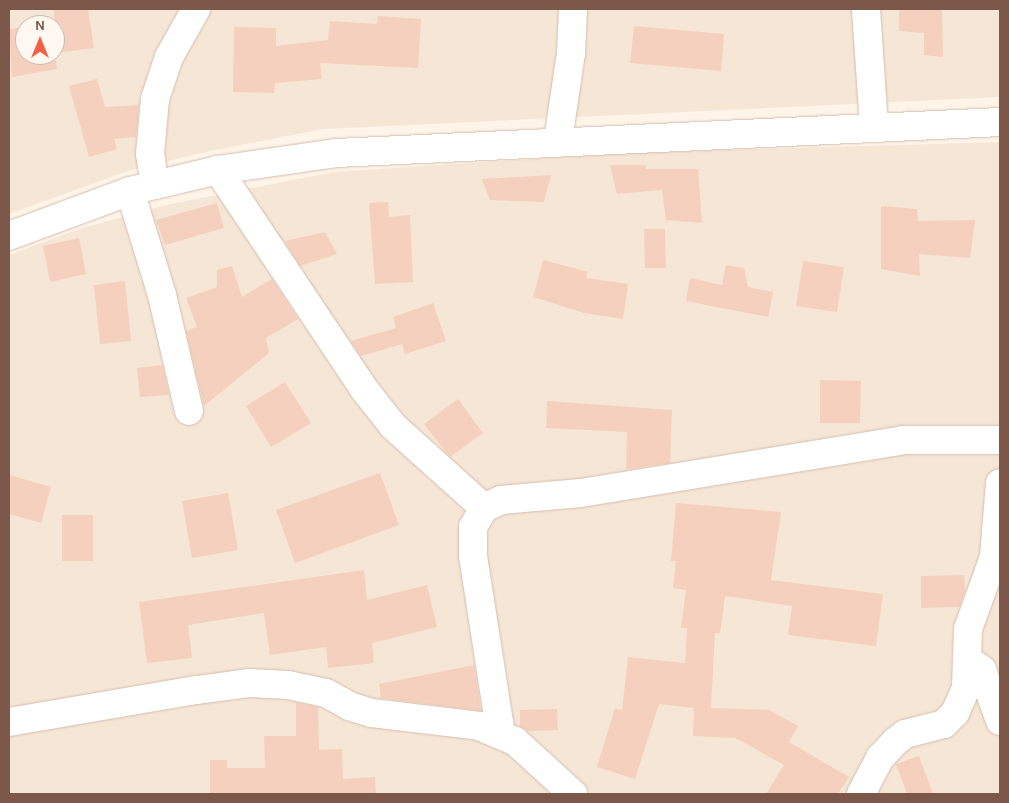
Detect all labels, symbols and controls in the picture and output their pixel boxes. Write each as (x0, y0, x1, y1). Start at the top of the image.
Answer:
north arrow (15, 15, 65, 65)
text: N (35, 17, 45, 34)

